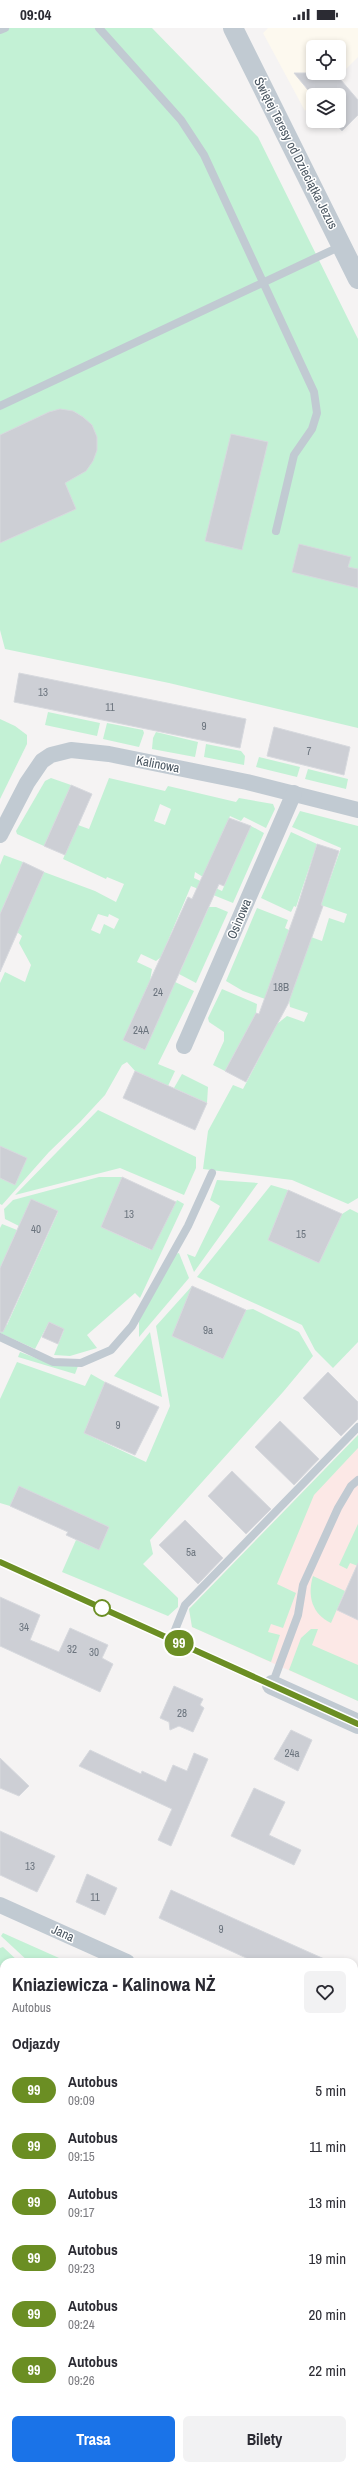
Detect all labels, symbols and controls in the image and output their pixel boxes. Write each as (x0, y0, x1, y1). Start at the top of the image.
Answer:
text: 09:04 (20, 4, 51, 25)
map controls (306, 40, 346, 128)
button: locate (306, 40, 346, 80)
street label: Świętej Teresy od Dzieciątka Jezus (250, 74, 342, 232)
button: layers (306, 88, 346, 128)
house number: 13 (38, 685, 48, 699)
house number: 11 (105, 700, 115, 714)
house number: 9 (201, 719, 207, 733)
house number: 7 (306, 744, 312, 758)
street label: Kalinowa (135, 751, 181, 777)
street label: Osinowa (223, 896, 255, 942)
house number: 18B (273, 980, 289, 994)
house number: 24 (153, 985, 163, 999)
house number: 24A (133, 1023, 150, 1037)
house number: 13 (124, 1207, 134, 1221)
house number: 40 (31, 1222, 41, 1236)
house number: 15 (296, 1227, 306, 1241)
house number: 9a (203, 1323, 213, 1337)
house number: 9 (115, 1418, 121, 1432)
house number: 5a (186, 1545, 196, 1559)
unlabelled marker (93, 1599, 111, 1617)
house number: 34 (19, 1620, 29, 1634)
line badge: 99 (161, 1630, 197, 1656)
text: 99 (173, 1634, 185, 1652)
house number: 32 (67, 1642, 77, 1656)
house number: 30 (89, 1645, 99, 1659)
house number: 28 (177, 1706, 187, 1720)
house number: 24a (284, 1746, 300, 1760)
house number: 13 (25, 1859, 35, 1873)
house number: 11 (90, 1890, 100, 1904)
street label: Jana (49, 1921, 77, 1945)
house number: 9 (218, 1922, 224, 1936)
text: Kniaziewicza - Kalinowa NŻ (12, 1971, 215, 1997)
button: heart (304, 1971, 346, 2013)
text: Autobus (12, 1999, 51, 2016)
text: Odjazdy (12, 2033, 60, 2054)
text: Autobus (68, 2071, 118, 2092)
text: 5 min (315, 2080, 346, 2101)
text: 99 (28, 2081, 40, 2099)
text: 09:09 (68, 2092, 95, 2109)
text: Autobus (68, 2127, 118, 2148)
text: 11 min (309, 2136, 346, 2157)
text: 99 (28, 2137, 40, 2155)
text: 09:15 (68, 2148, 95, 2165)
text: Autobus (68, 2183, 118, 2204)
text: 13 min (308, 2192, 346, 2213)
text: 99 (28, 2193, 40, 2211)
text: 09:17 (68, 2204, 95, 2221)
text: Autobus (68, 2239, 118, 2260)
text: 19 min (308, 2248, 346, 2269)
text: 99 (28, 2249, 40, 2267)
text: 09:23 (68, 2260, 95, 2277)
text: Autobus (68, 2295, 118, 2316)
text: 20 min (308, 2304, 346, 2325)
text: 99 (28, 2305, 40, 2323)
text: 09:24 (68, 2316, 95, 2333)
text: Autobus (68, 2351, 118, 2372)
text: 22 min (308, 2360, 346, 2381)
text: 99 (28, 2361, 40, 2379)
text: 09:26 (68, 2372, 95, 2389)
button: Trasa (12, 2416, 175, 2462)
button: Bilety (183, 2416, 346, 2462)

